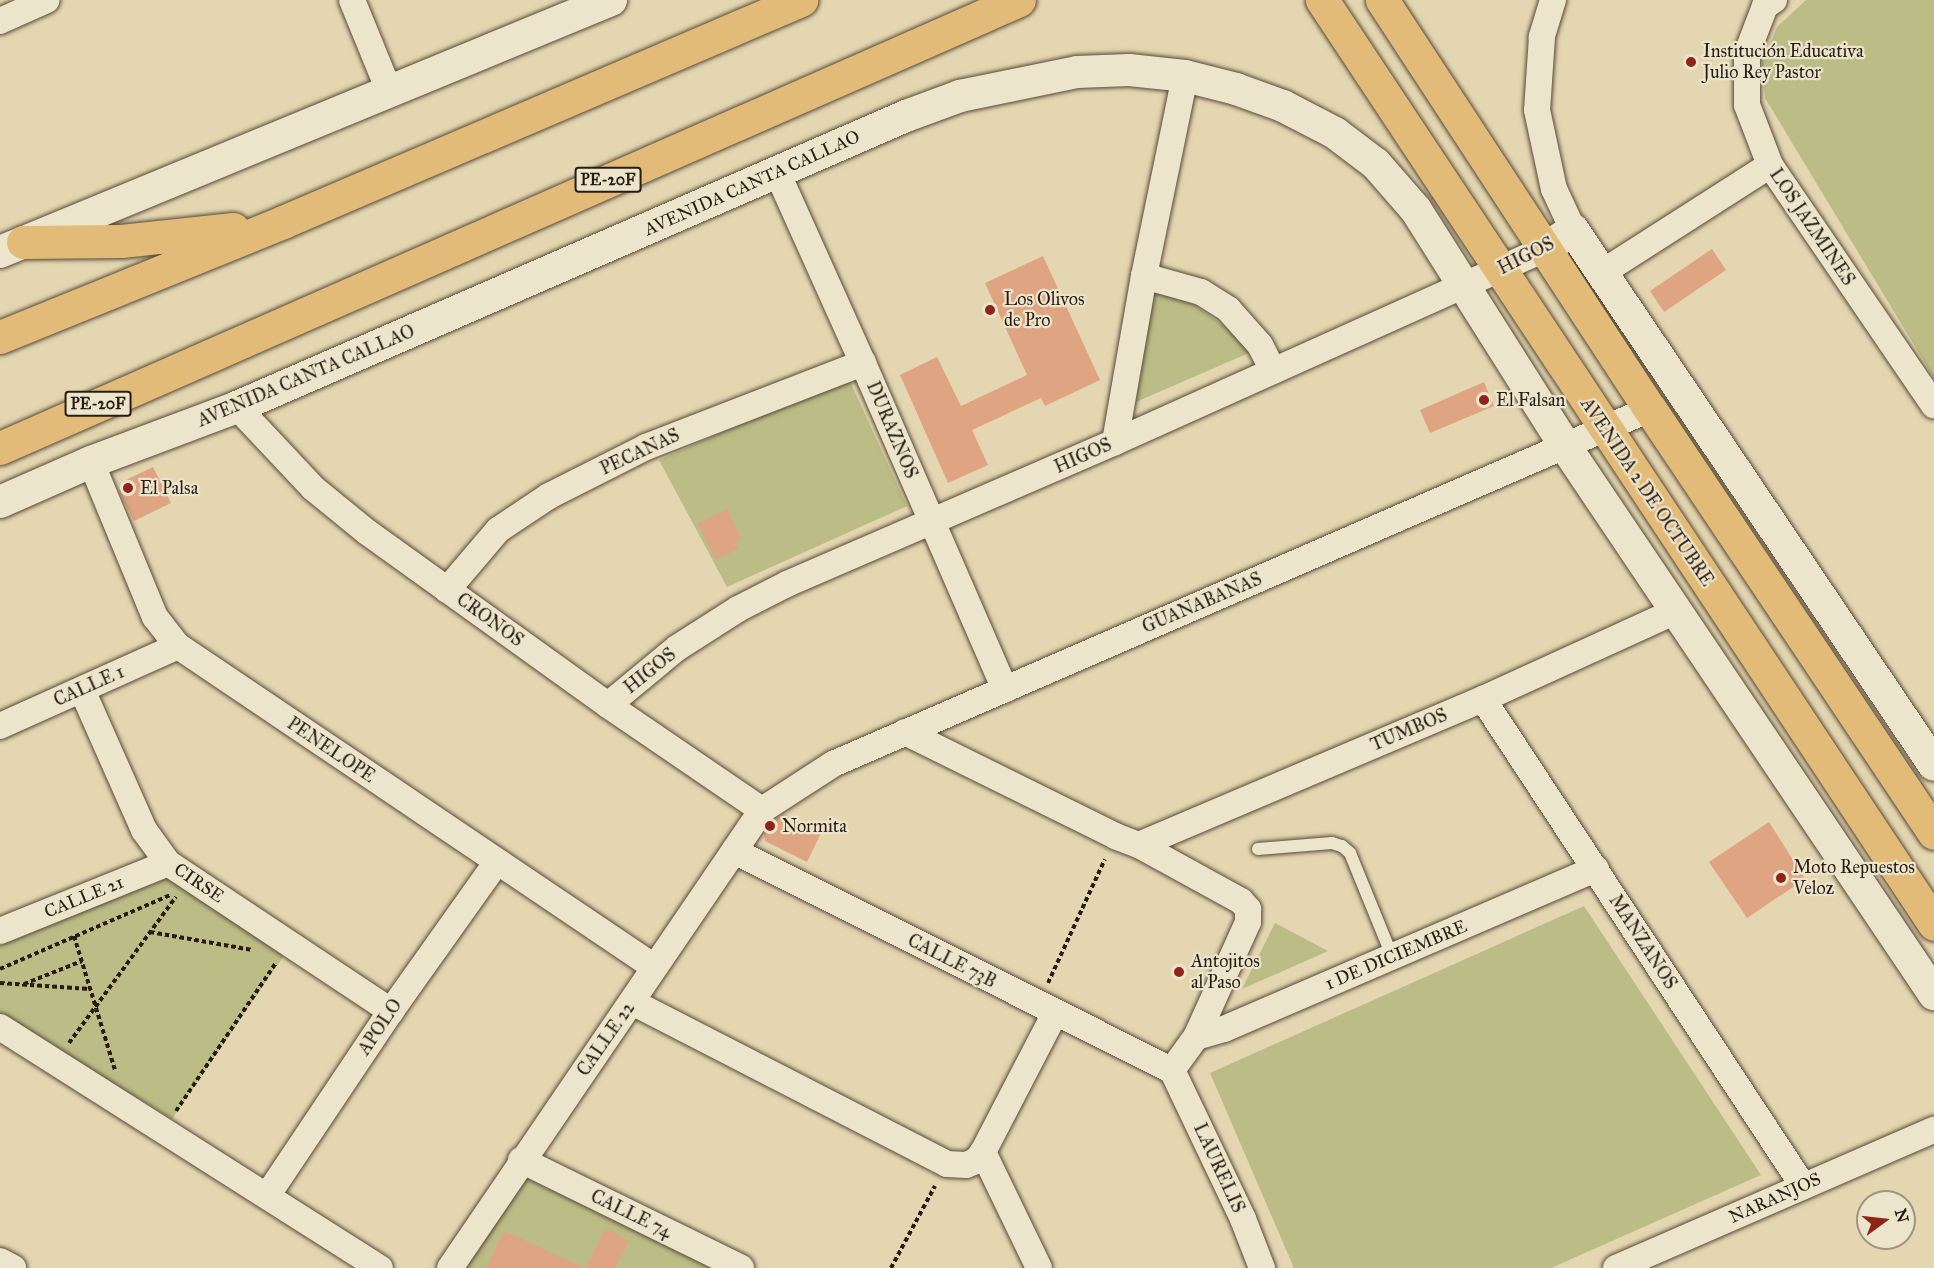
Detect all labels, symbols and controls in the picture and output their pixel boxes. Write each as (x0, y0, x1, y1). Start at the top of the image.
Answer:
place label: Institución Educativa Julio Rey Pastor (1703, 41, 1864, 84)
marker: Institución Educativa Julio Rey Pastor (1684, 55, 1698, 69)
street label: AVENIDA CANTA CALLAO (641, 126, 863, 240)
street label: LOS JAZMINES (1765, 164, 1859, 290)
road number: PE-20F (574, 167, 642, 193)
street label: HIGOS (1494, 233, 1558, 279)
place label: Los Olivos de Pro (1004, 289, 1085, 332)
marker: Los Olivos de Pro (981, 301, 999, 319)
street label: AVENIDA CANTA CALLAO (194, 320, 418, 432)
street label: DURAZNOS (862, 378, 922, 482)
place label: El Falsan (1496, 389, 1565, 411)
road number: PE-20F (63, 391, 132, 417)
marker: El Falsan (1477, 393, 1491, 407)
street label: AVENIDA 2 DE OCTUBRE (1576, 394, 1718, 590)
street label: PECANAS (597, 424, 683, 480)
street label: HIGOS (1051, 434, 1115, 478)
place label: El Palsa (140, 477, 198, 499)
marker: El Palsa (121, 481, 135, 495)
street label: GUANABANAS (1139, 568, 1265, 638)
street label: CRONOS (452, 589, 528, 651)
street label: HIGOS (620, 644, 680, 698)
street label: CALLE 1 (50, 661, 128, 711)
street label: TUMBOS (1367, 704, 1451, 756)
street label: PENELOPE (283, 713, 379, 787)
place label: Normita (782, 815, 847, 837)
marker: Normita (763, 819, 777, 833)
place label: Moto Repuestos Veloz (1793, 857, 1915, 900)
street label: CIRSE (170, 858, 228, 908)
street label: CALLE 21 (41, 871, 127, 923)
marker: Moto Repuestos Veloz (1774, 871, 1788, 885)
street label: MANZANOS (1604, 891, 1682, 993)
street label: 1 DE DICIEMBRE (1322, 915, 1470, 995)
street label: CALLE 73B (904, 929, 1000, 993)
place label: Antojitos al Paso (1191, 951, 1260, 994)
marker: Antojitos al Paso (1172, 965, 1186, 979)
street label: APOLO (353, 995, 407, 1059)
street label: CALLE 22 (573, 998, 639, 1080)
street label: LAURELIS (1189, 1120, 1249, 1216)
street label: NARANJOS (1726, 1168, 1824, 1228)
street label: CALLE 74 (587, 1185, 675, 1243)
north arrow (1856, 1190, 1916, 1250)
text: N (1891, 1207, 1913, 1225)

